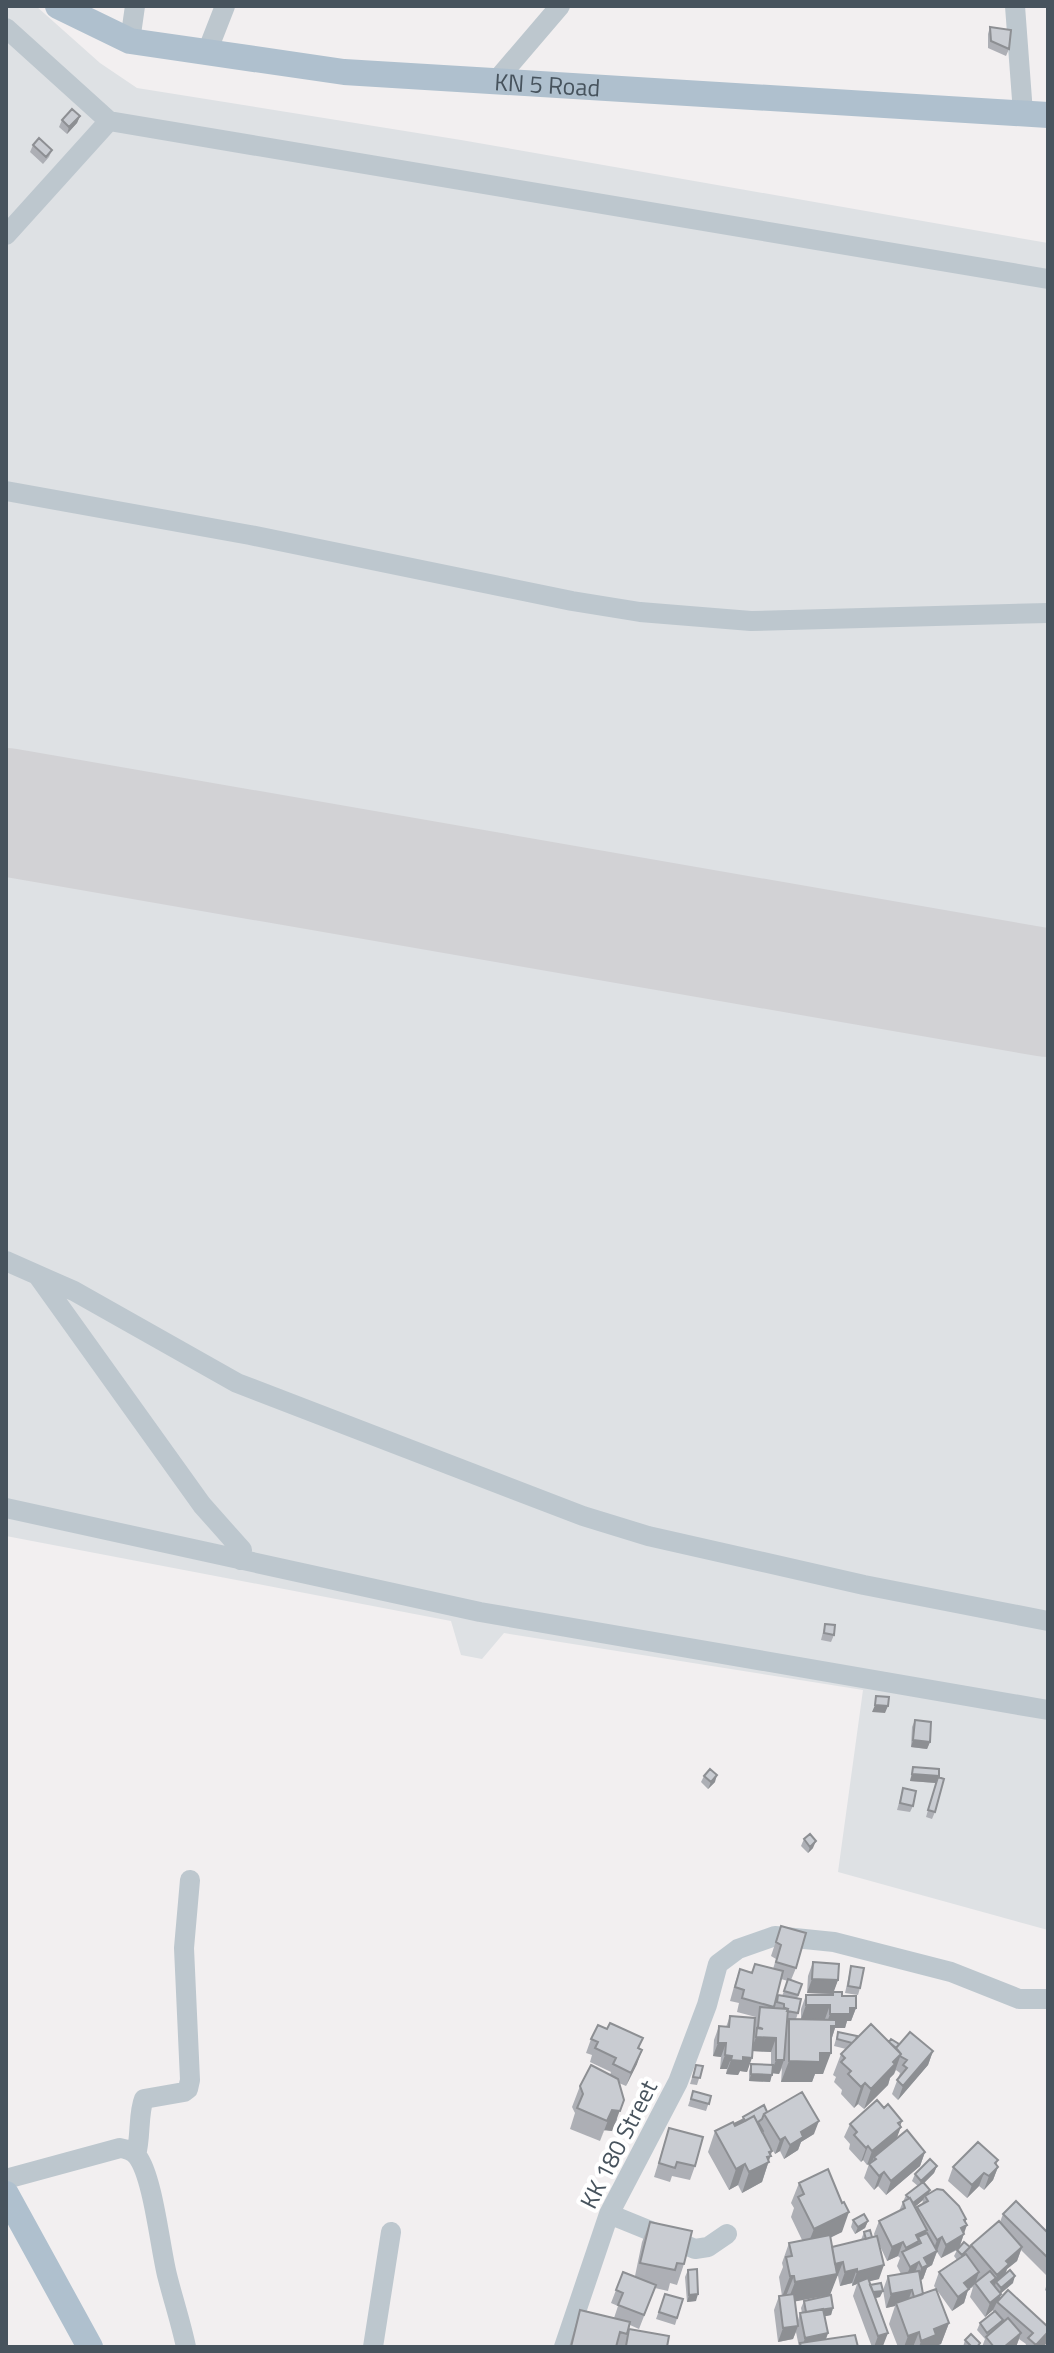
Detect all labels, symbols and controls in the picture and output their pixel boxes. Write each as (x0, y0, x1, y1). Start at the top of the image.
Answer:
street label: KN 5 Road (493, 63, 601, 106)
street label: KK 180 Street (570, 2073, 666, 2215)

